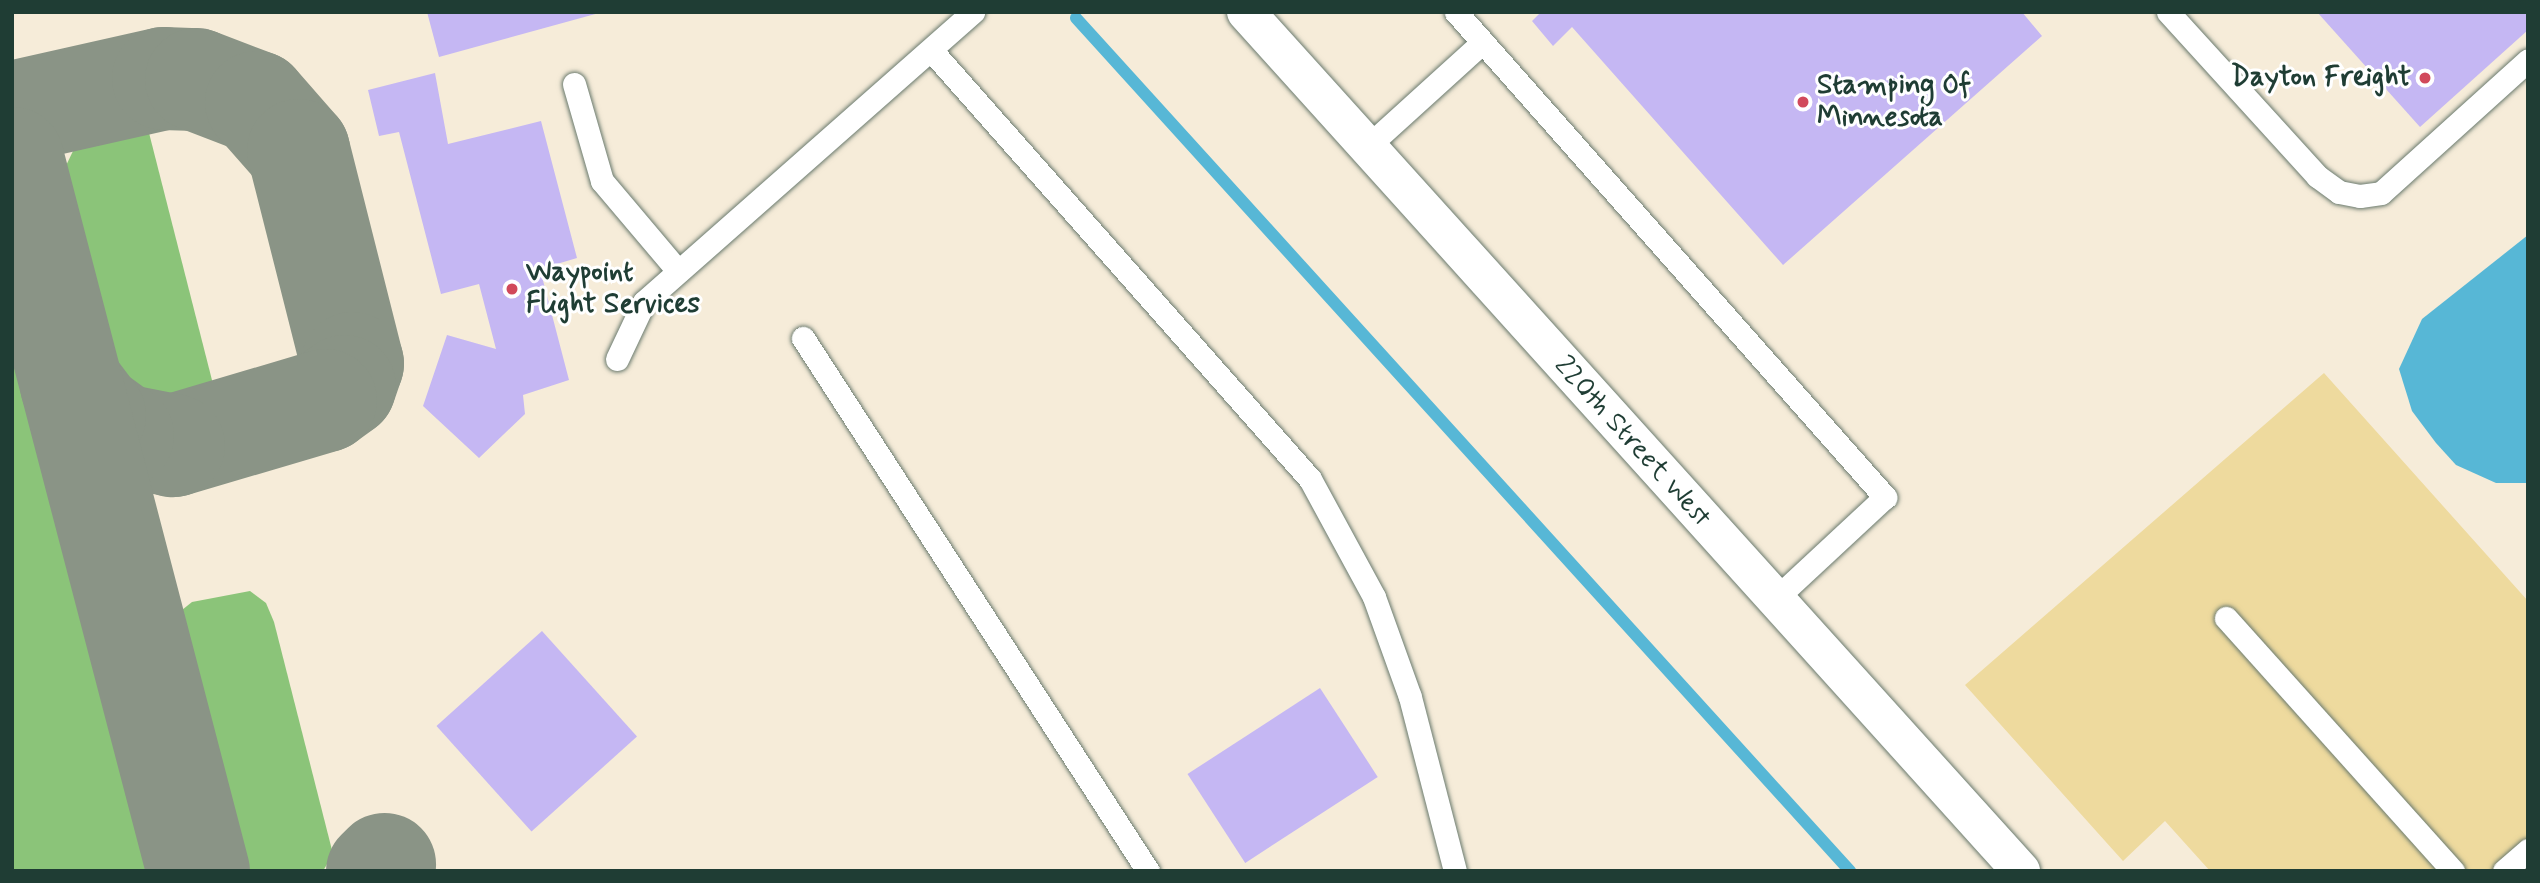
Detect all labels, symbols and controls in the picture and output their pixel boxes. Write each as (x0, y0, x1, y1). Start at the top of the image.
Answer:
place label: Dayton Freight (2234, 61, 2411, 95)
place label: Stamping Of Minnesota (1817, 69, 1973, 135)
marker: Dayton Freight (2417, 70, 2433, 86)
marker: Stamping Of Minnesota (1795, 94, 1811, 110)
place label: Waypoint Flight Services (526, 256, 700, 322)
marker: Waypoint Flight Services (504, 281, 520, 297)
street label: 220th Street West (1545, 348, 1719, 536)

